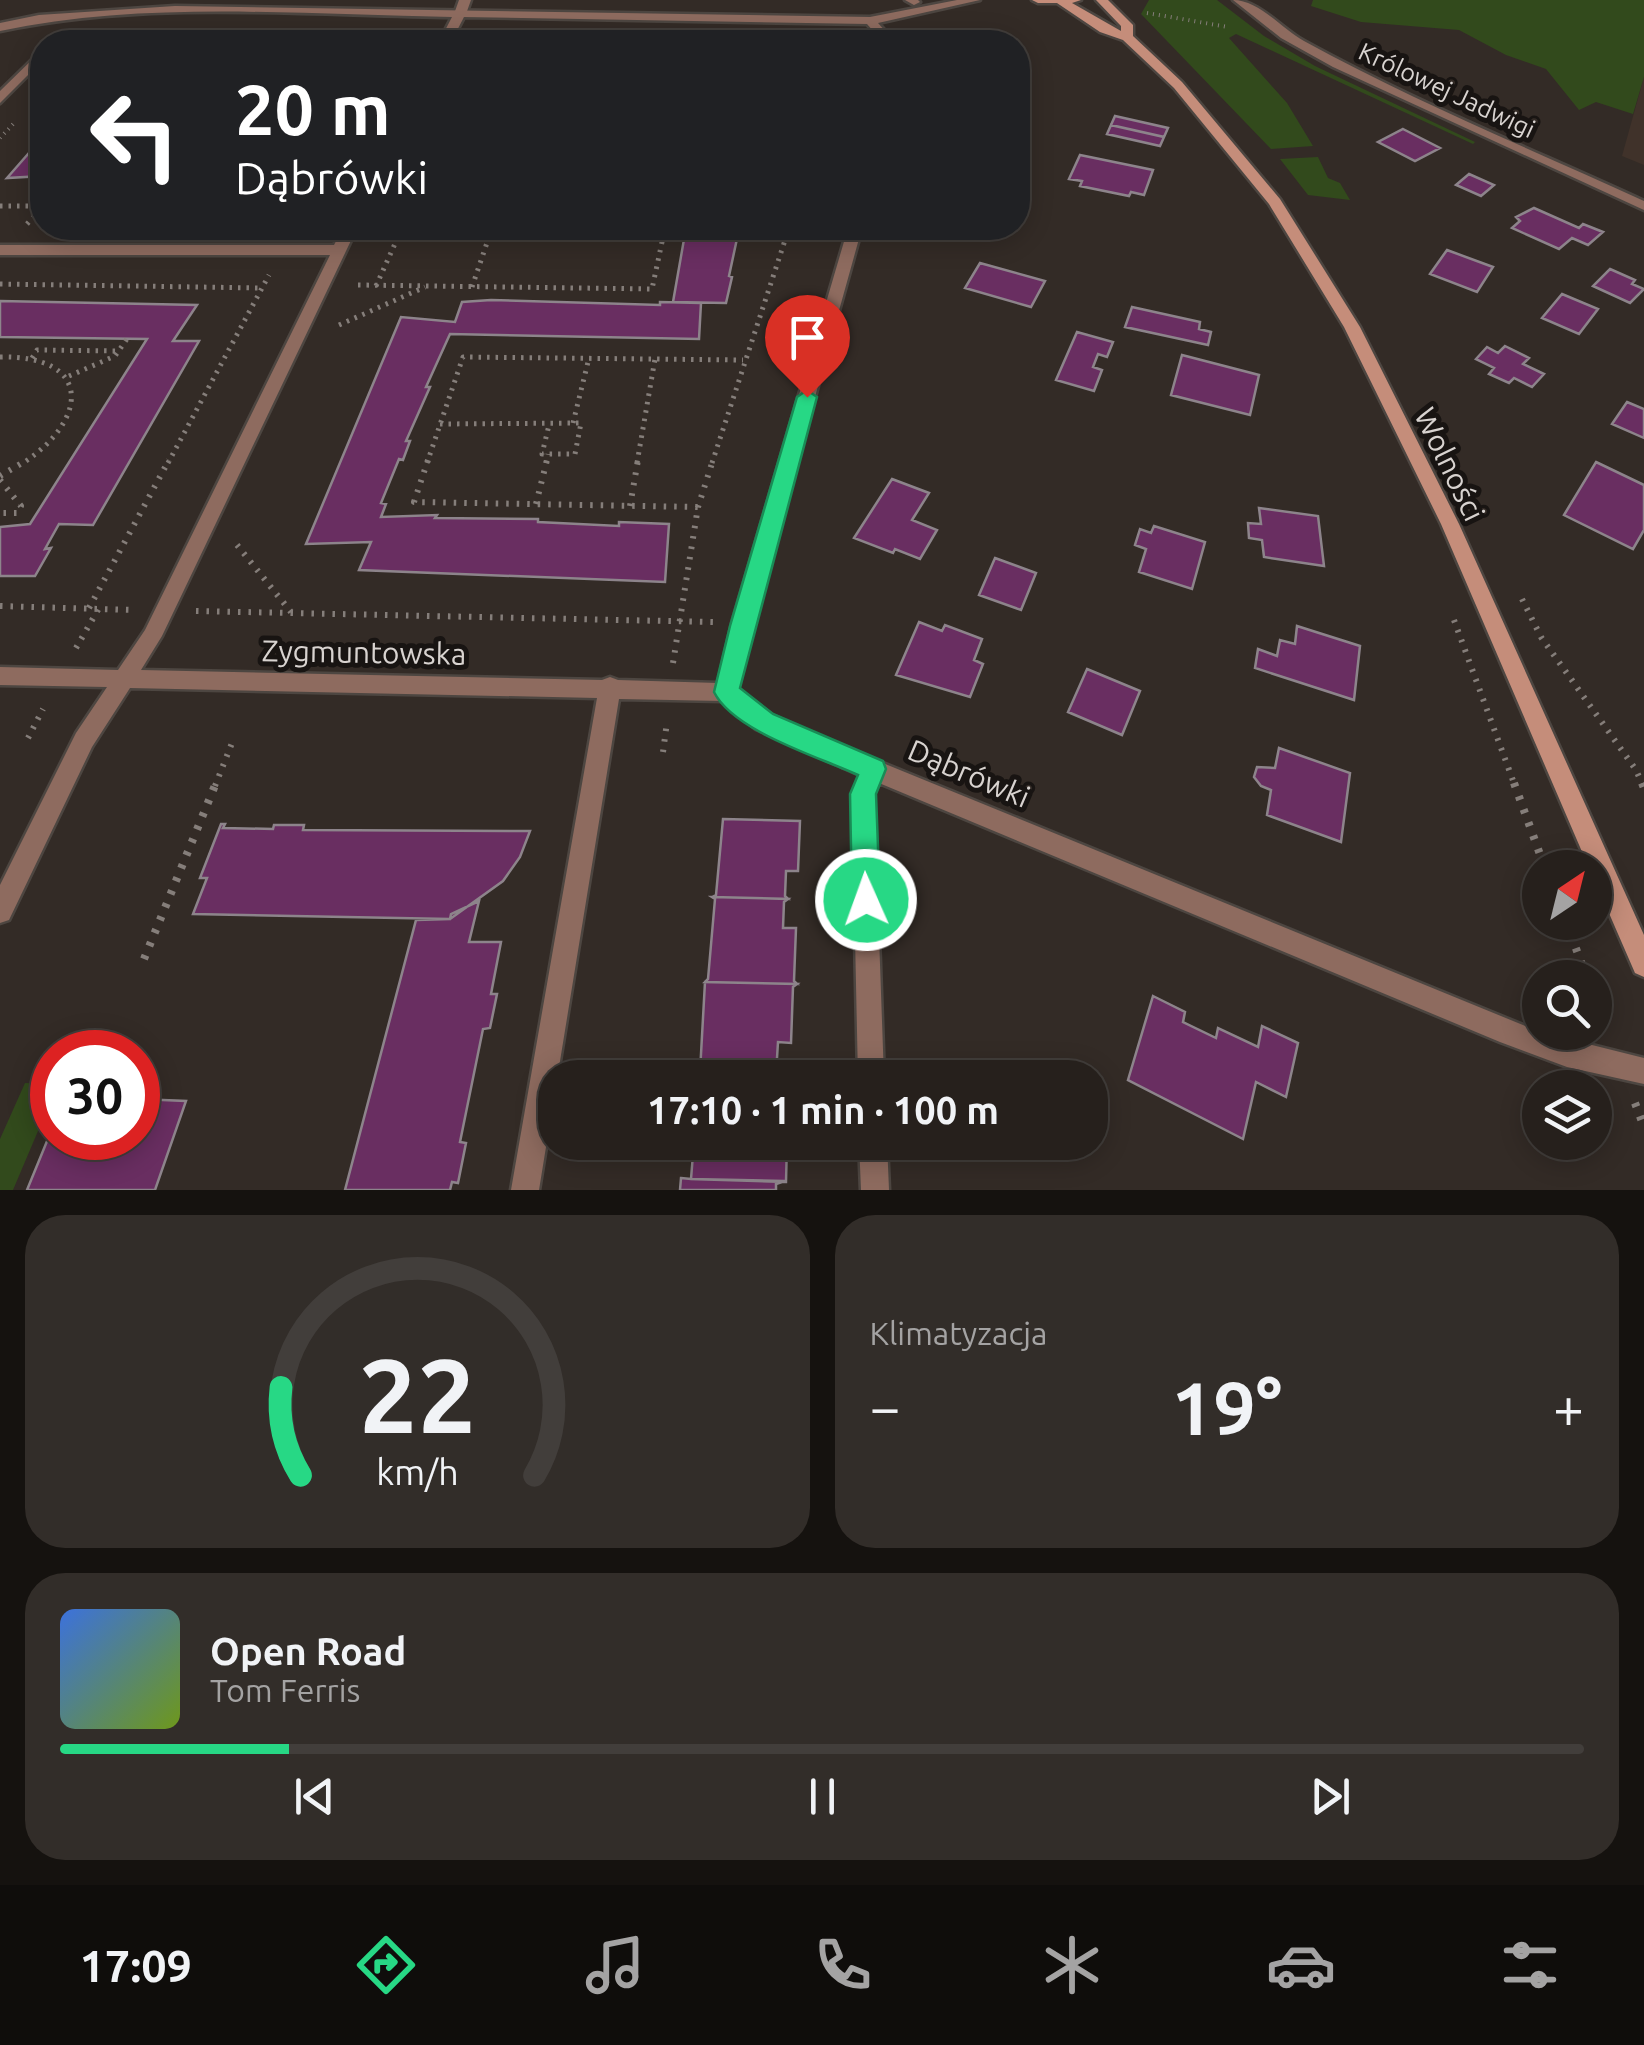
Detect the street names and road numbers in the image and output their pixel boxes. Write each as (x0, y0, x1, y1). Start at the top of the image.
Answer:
street label: Królowej Jadwigi (1354, 37, 1540, 143)
street label: Wolności (1408, 402, 1492, 526)
street label: Zygmuntowska (261, 633, 467, 671)
street label: Dąbrówki (903, 732, 1035, 814)

